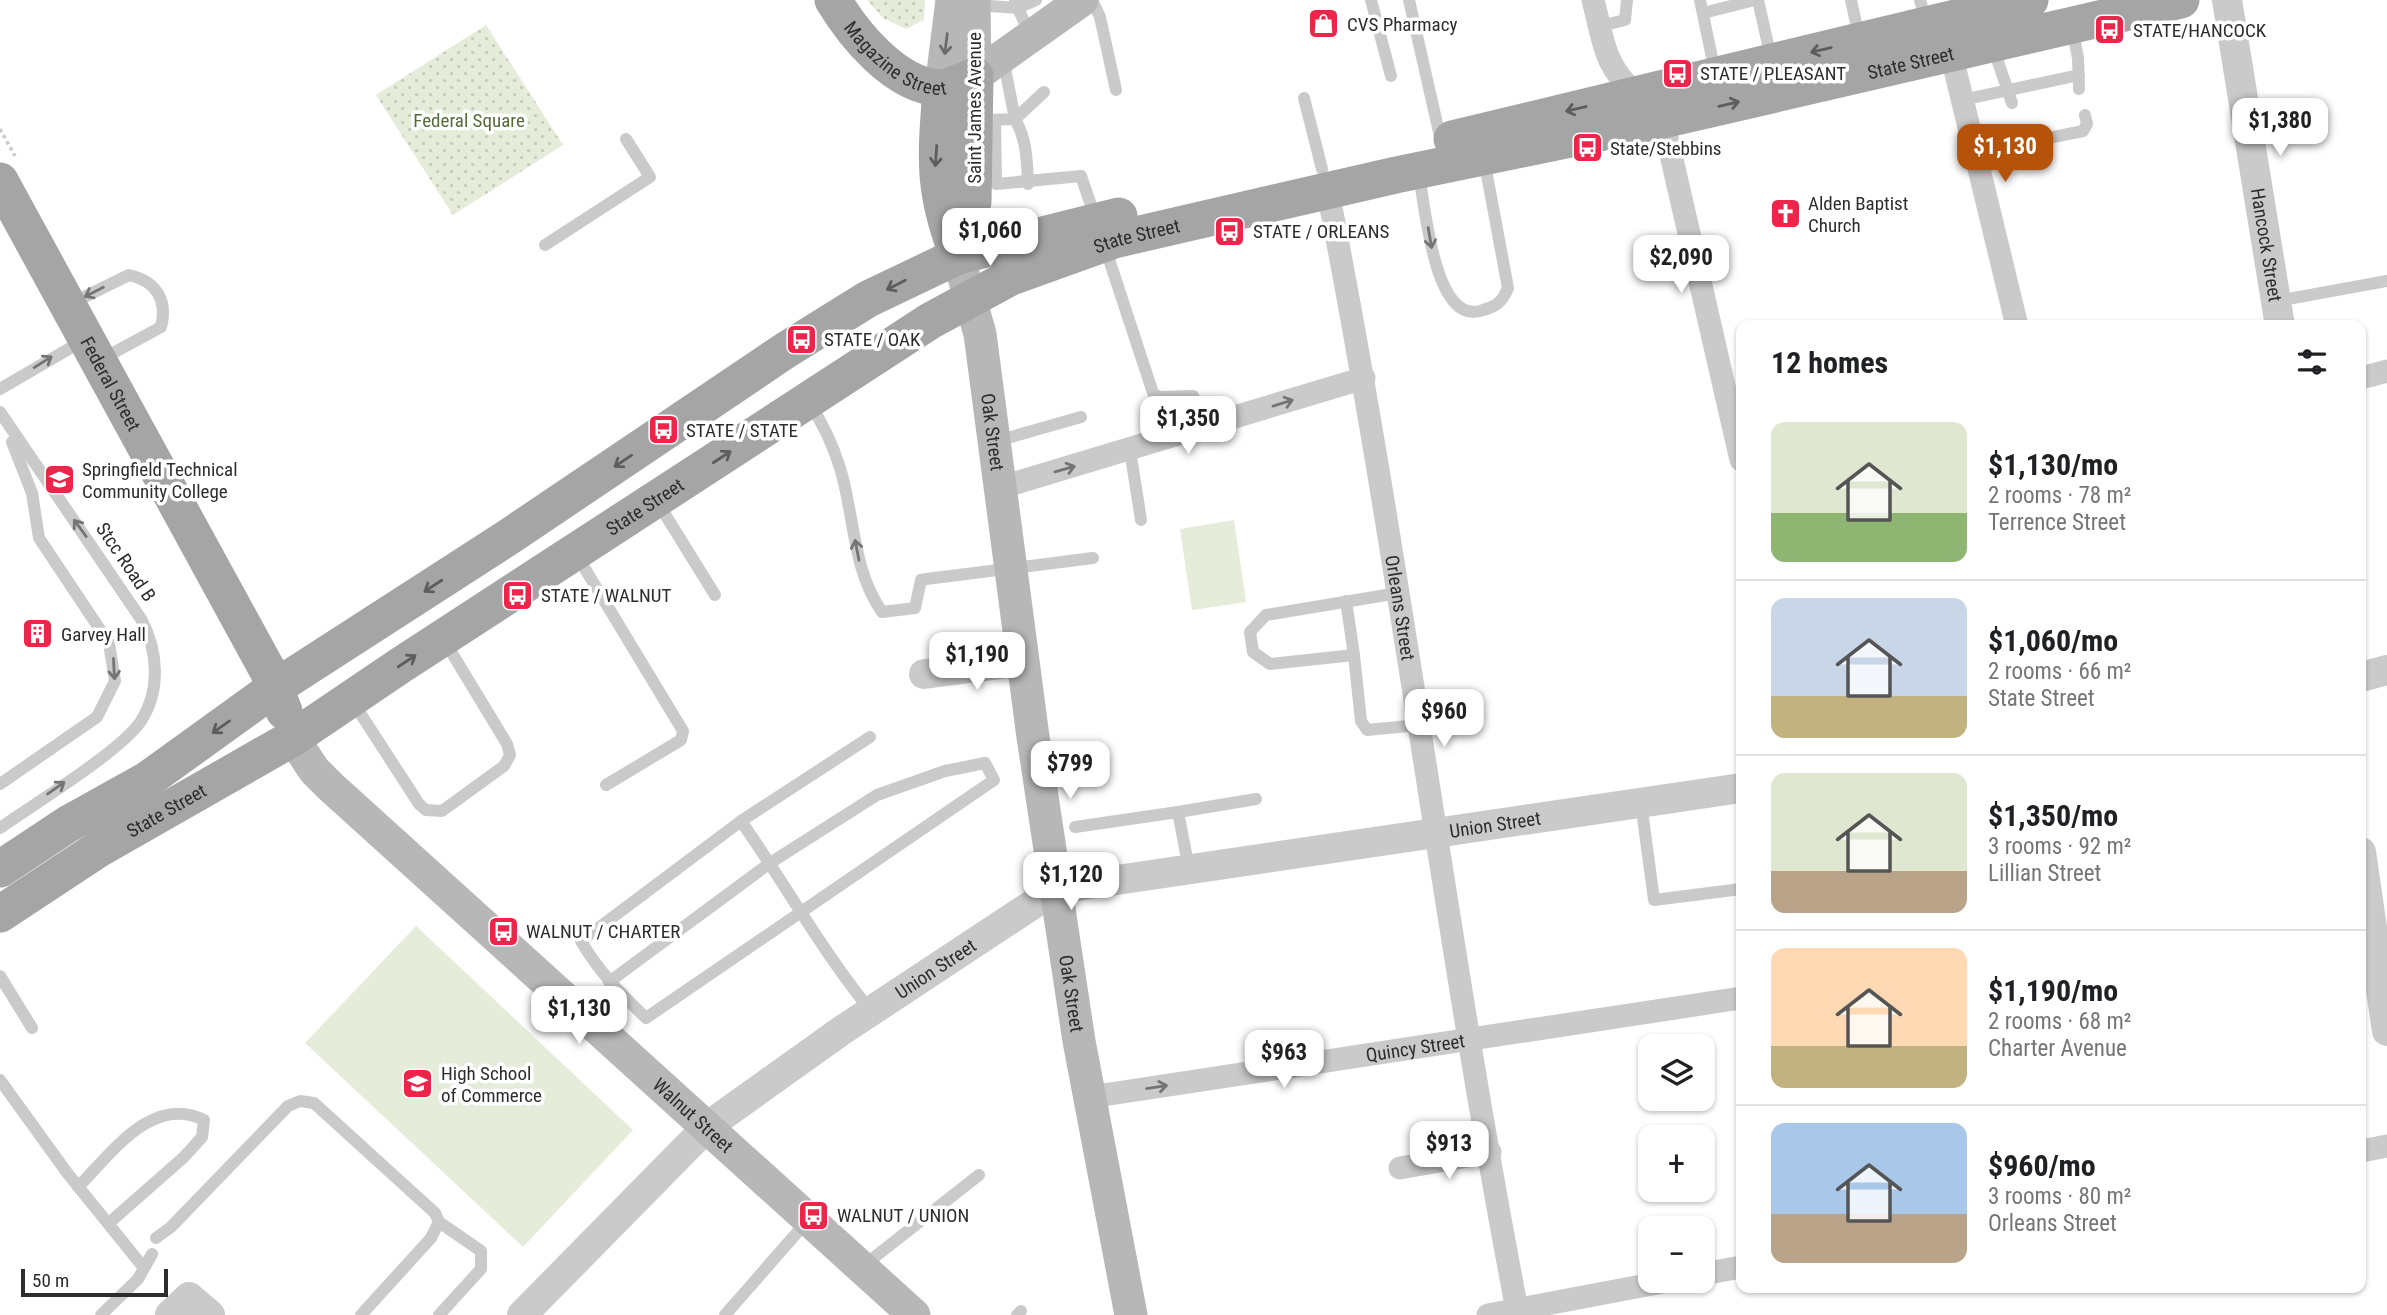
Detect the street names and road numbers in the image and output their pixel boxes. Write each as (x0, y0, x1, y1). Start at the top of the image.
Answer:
street label: Magazine Street (840, 16, 948, 100)
street label: Saint James Avenue (963, 32, 986, 184)
street label: State Street (1865, 42, 1956, 84)
street label: Hancock Street (2246, 186, 2287, 303)
street label: State Street (1090, 214, 1182, 258)
street label: Federal Street (76, 333, 146, 435)
street label: Oak Street (976, 392, 1009, 472)
street label: State Street (602, 473, 688, 540)
street label: Stcc Road B (91, 518, 161, 606)
street label: Orleans Street (1381, 553, 1420, 662)
street label: State Street (122, 779, 210, 842)
street label: Union Street (1448, 806, 1542, 842)
street label: Union Street (891, 934, 980, 1003)
street label: Oak Street (1055, 953, 1089, 1034)
street label: Quincy Street (1364, 1029, 1466, 1066)
street label: Walnut Street (648, 1073, 738, 1157)

